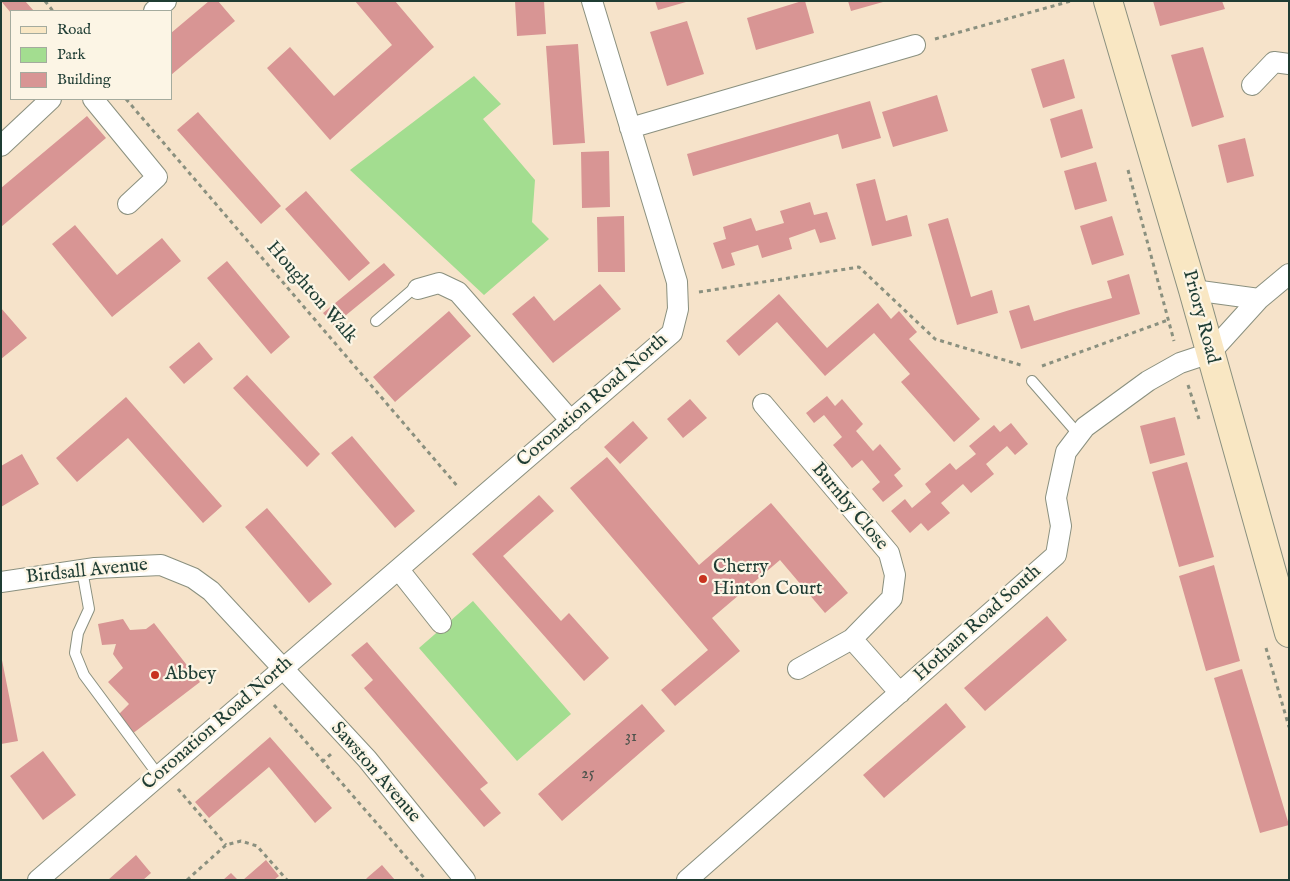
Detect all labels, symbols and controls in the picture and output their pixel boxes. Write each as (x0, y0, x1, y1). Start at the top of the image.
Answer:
legend (10, 10, 172, 100)
text: Road (57, 20, 91, 39)
text: Park (57, 45, 86, 64)
text: Building (57, 70, 111, 89)
street label: Houghton Walk (260, 237, 362, 349)
street label: Priory Road (1176, 267, 1224, 367)
street label: Coronation Road North (513, 329, 673, 473)
street label: Burnby Close (806, 459, 892, 555)
street label: Birdsall Avenue (25, 554, 149, 590)
place label: Cherry Hinton Court (713, 557, 822, 601)
street label: Hotham Road South (910, 561, 1046, 687)
marker: Cherry Hinton Court (697, 573, 709, 585)
street label: Coronation Road North (138, 652, 298, 796)
place label: Abbey (165, 664, 216, 686)
marker: Abbey (149, 669, 161, 681)
street label: Sawston Avenue (325, 718, 425, 828)
house number: 31 (625, 728, 637, 748)
house number: 25 (581, 765, 595, 785)

